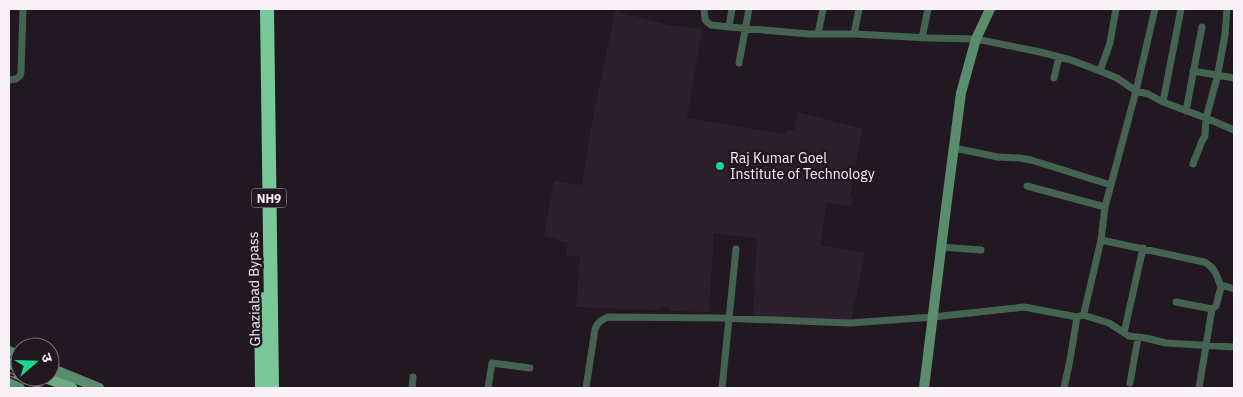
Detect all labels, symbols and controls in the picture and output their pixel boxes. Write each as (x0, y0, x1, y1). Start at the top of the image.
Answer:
place label: Raj Kumar Goel Institute of Technology (730, 149, 875, 183)
marker: Raj Kumar Goel Institute of Technology (714, 160, 726, 172)
road number: NH9 (252, 188, 286, 208)
street label: Ghaziabad Bypass (244, 231, 264, 347)
north arrow (10, 337, 60, 387)
text: उ (37, 351, 57, 365)

